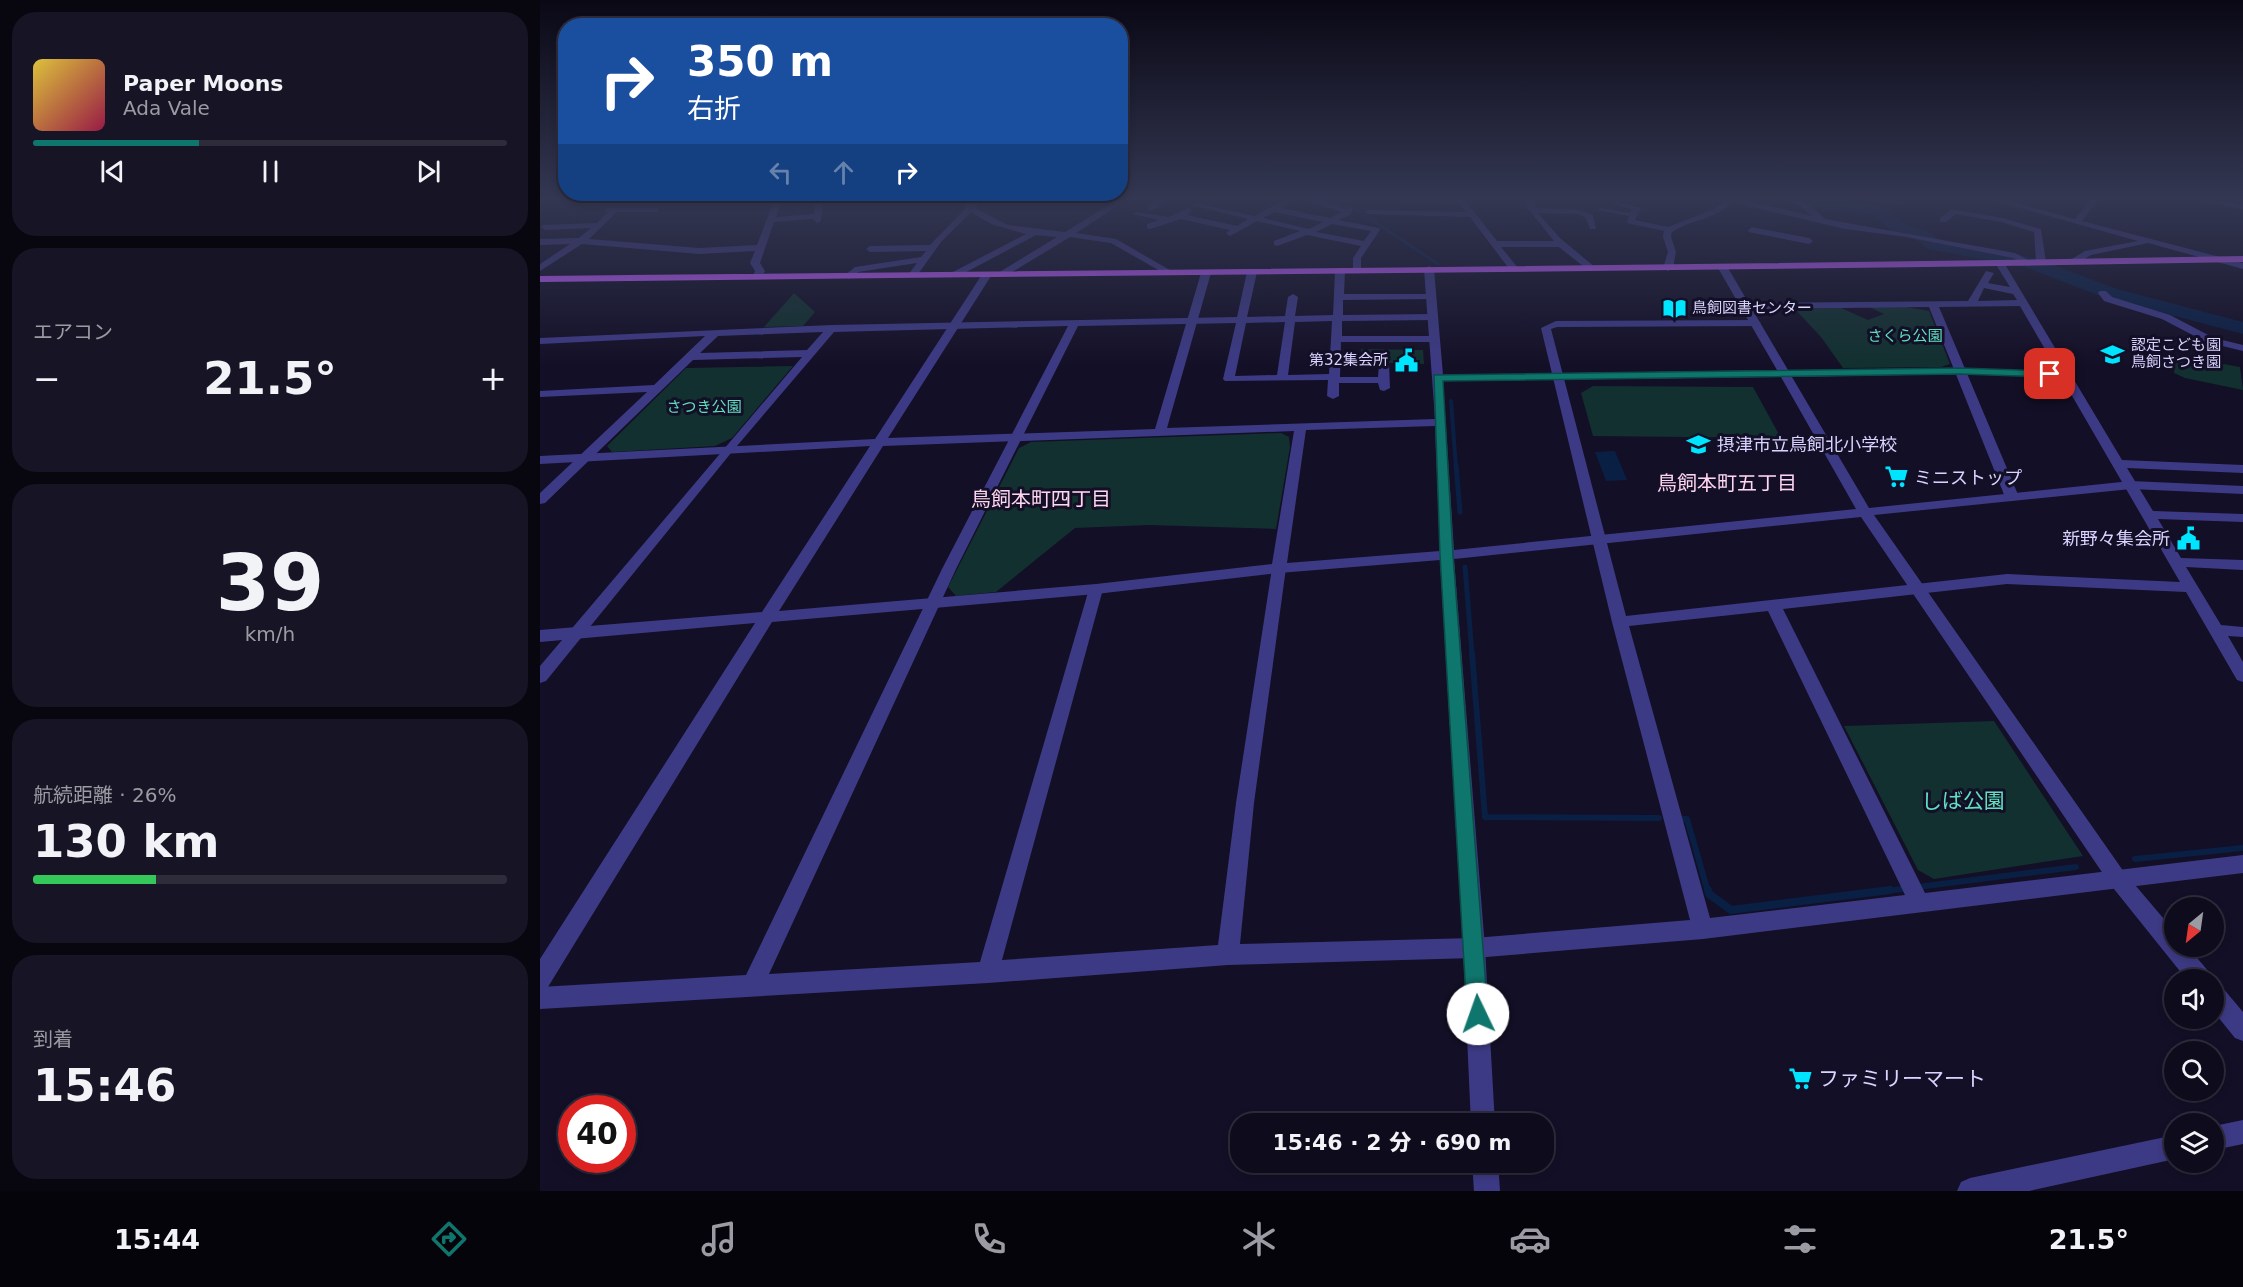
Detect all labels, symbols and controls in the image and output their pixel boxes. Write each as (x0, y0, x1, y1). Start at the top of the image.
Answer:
text: 350 m (687, 37, 833, 86)
icon: right (588, 42, 666, 120)
text: Paper Moons (123, 71, 283, 96)
text: 右折 (687, 93, 741, 124)
text: Ada Vale (123, 96, 210, 120)
icon: previous (96, 155, 129, 188)
icon: pause (254, 155, 287, 188)
icon: next (412, 155, 445, 188)
icon: left (764, 156, 797, 189)
icon: ahead (827, 156, 860, 189)
icon: right (890, 156, 923, 189)
library icon: 鳥飼図書センター (1661, 295, 1687, 321)
place label: 鳥飼図書センター (1692, 299, 1812, 317)
text: エアコン (33, 320, 113, 344)
park label: さくら公園 (1867, 327, 1943, 345)
place label: 認定こども園 鳥飼さつき園 (2131, 336, 2221, 371)
school or university icon: 認定こども園 鳥飼さつき園 (2100, 341, 2126, 367)
public building icon: 第32集会所 (1393, 347, 1419, 373)
pin (2024, 348, 2075, 399)
place label: 第32集会所 (1309, 351, 1388, 369)
text: 21.5° (203, 352, 337, 405)
icon: arrive (2033, 357, 2066, 390)
text: − (33, 359, 61, 398)
text: + (479, 359, 507, 398)
park label: さつき公園 (666, 398, 742, 416)
school or university icon: 摂津市立鳥飼北小学校 (1686, 431, 1712, 457)
place label: 摂津市立鳥飼北小学校 (1717, 434, 1897, 455)
supermarket icon: ミニストップ (1883, 464, 1909, 490)
place label: ミニストップ (1914, 467, 2022, 488)
district label: 鳥飼本町五丁目 (1657, 471, 1797, 495)
district label: 鳥飼本町四丁目 (971, 487, 1111, 511)
public building icon: 新野々集会所 (2175, 525, 2201, 551)
place label: 新野々集会所 (2062, 528, 2170, 549)
text: 39 (216, 538, 324, 628)
text: km/h (245, 622, 295, 646)
text: 航続距離 · 26% (33, 783, 177, 807)
park label: しば公園 (1921, 789, 2005, 813)
text: 130 km (33, 815, 219, 868)
north arrow (2164, 897, 2224, 957)
map controls (2164, 897, 2224, 1173)
button: sound (2164, 969, 2224, 1029)
position arrow (1446, 982, 1510, 1046)
text: 到着 (33, 1027, 73, 1051)
button: search (2164, 1041, 2224, 1101)
text: 15:46 (33, 1059, 176, 1112)
supermarket icon: ファミリーマート (1787, 1066, 1813, 1092)
place label: ファミリーマート (1818, 1067, 1986, 1091)
speed limit sign: 40 (558, 1095, 636, 1173)
button: layers (2164, 1113, 2224, 1173)
text: 15:46 · 2 分 · 690 m (1273, 1130, 1511, 1155)
icon: directions (428, 1218, 470, 1260)
icon: music (698, 1218, 740, 1260)
icon: phone (968, 1218, 1010, 1260)
icon: climate (1238, 1218, 1280, 1260)
icon: car (1509, 1218, 1551, 1260)
icon: filters (1779, 1218, 1821, 1260)
text: 15:44 (114, 1224, 200, 1255)
text: 21.5° (2049, 1224, 2129, 1255)

